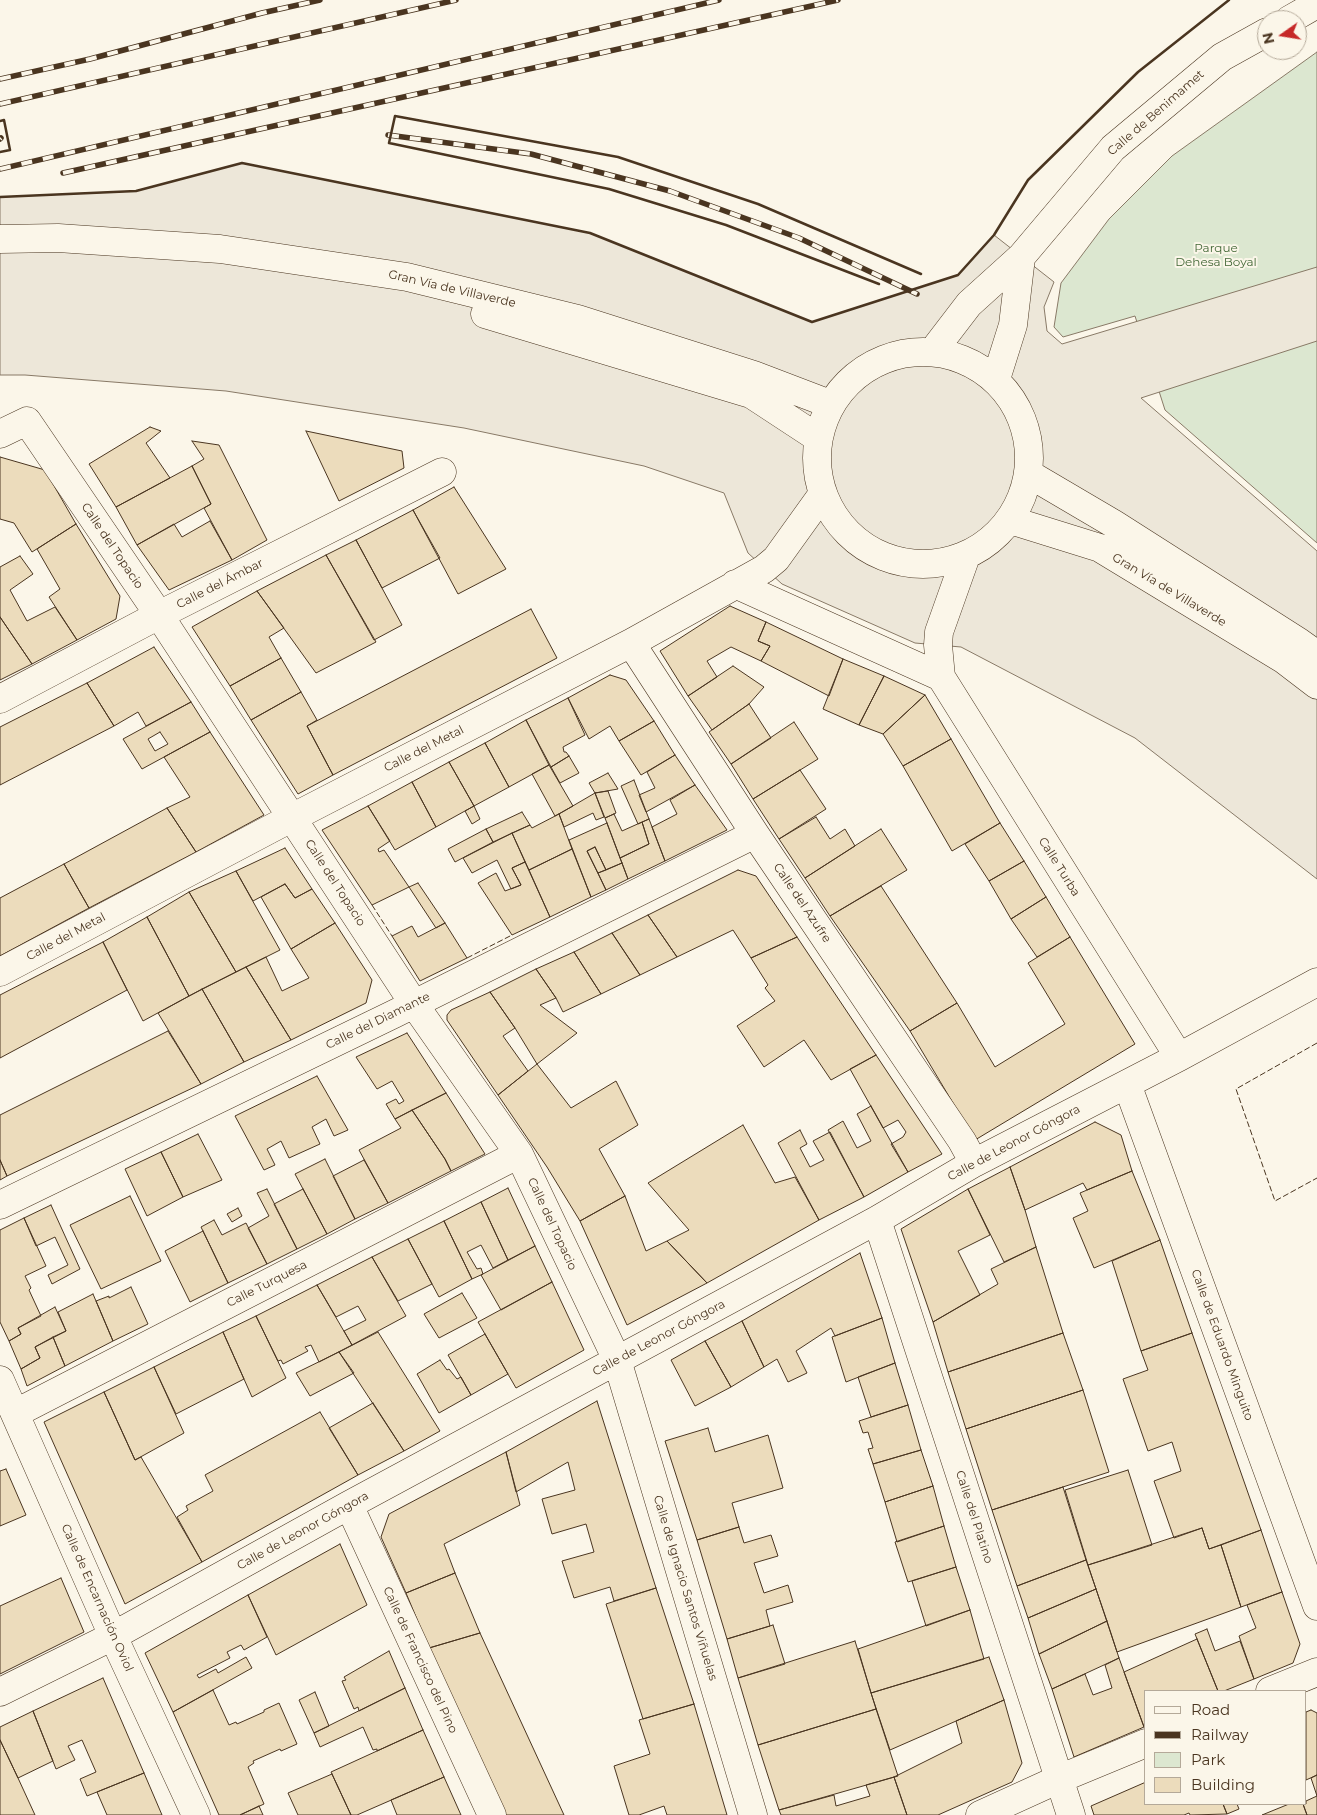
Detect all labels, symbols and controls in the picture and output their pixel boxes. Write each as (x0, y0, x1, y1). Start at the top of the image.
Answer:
north arrow (1257, 10, 1307, 60)
text: N (1258, 31, 1278, 46)
street label: Calle de Benimamet (1105, 67, 1207, 159)
park label: Parque Dehesa Boyal (1175, 241, 1257, 269)
street label: Gran Vía de Villaverde (387, 267, 517, 311)
street label: Calle del Topacio (78, 500, 146, 592)
street label: Gran Vía de Villaverde (1109, 550, 1229, 630)
street label: Calle del Ámbar (174, 556, 266, 612)
street label: Calle del Metal (382, 723, 466, 775)
street label: Calle Turba (1035, 835, 1083, 899)
street label: Calle del Topacio (302, 837, 368, 929)
street label: Calle del Azufre (770, 860, 834, 946)
street label: Calle del Metal (24, 910, 108, 964)
street label: Calle del Diamante (324, 990, 432, 1052)
street label: Calle de Leonor Góngora (945, 1102, 1083, 1184)
street label: Calle del Topacio (524, 1175, 580, 1273)
street label: Calle Turquesa (224, 1258, 310, 1310)
street label: Calle de Eduardo Minguito (1188, 1267, 1256, 1423)
street label: Calle de Leonor Góngora (590, 1297, 728, 1379)
street label: Calle del Platino (952, 1469, 996, 1565)
street label: Calle de Leonor Góngora (235, 1489, 371, 1573)
street label: Calle de Ignacio Santos Viñuelas (650, 1494, 720, 1682)
street label: Calle de Encarnación Oviol (58, 1522, 136, 1674)
street label: Calle de Francisco del Pino (380, 1584, 460, 1736)
legend (1144, 1690, 1307, 1805)
text: Road (1191, 1700, 1230, 1719)
text: Railway (1191, 1725, 1248, 1744)
text: Park (1191, 1750, 1225, 1769)
text: Building (1191, 1775, 1255, 1794)

